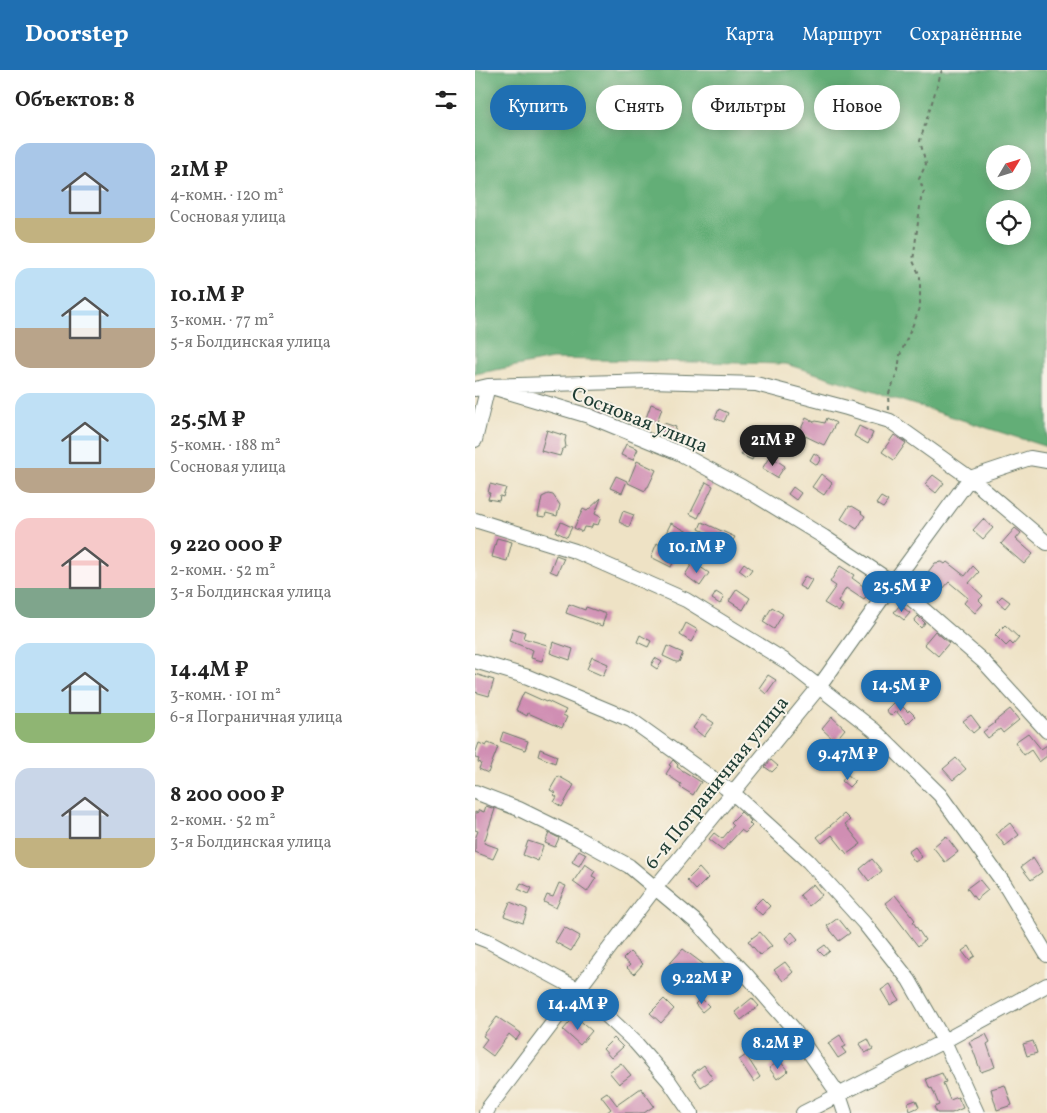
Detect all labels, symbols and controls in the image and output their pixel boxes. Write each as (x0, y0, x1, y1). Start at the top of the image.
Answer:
text: Doorstep (25, 18, 129, 52)
text: Карта (725, 23, 774, 48)
text: Маршрут (802, 23, 882, 48)
text: Сохранённые (910, 23, 1022, 48)
chip: Купить (490, 85, 586, 130)
chip: Снять (596, 85, 682, 130)
chip: Фильтры (692, 85, 804, 130)
chip: Новое (814, 85, 900, 130)
text: Объектов: 8 (15, 86, 135, 115)
icon: filters (432, 86, 460, 114)
north arrow (986, 145, 1031, 190)
map controls (986, 145, 1031, 245)
text: 21M ₽ (170, 156, 228, 185)
icon: home (55, 163, 115, 223)
text: 4-комн. · 120 m² (170, 185, 284, 207)
button: locate (986, 200, 1031, 245)
text: Сосновая улица (170, 207, 286, 229)
text: 10.1M ₽ (170, 281, 245, 310)
icon: home (55, 288, 115, 348)
text: 3-комн. · 77 m² (170, 310, 274, 332)
text: 5-я Болдинская улица (170, 332, 331, 354)
street label: Сосновая улица (567, 381, 712, 461)
text: 25.5M ₽ (170, 406, 246, 435)
icon: home (55, 413, 115, 473)
pin: 21M ₽ (738, 424, 808, 467)
text: 21M ₽ (751, 430, 795, 452)
text: 5-комн. · 188 m² (170, 435, 281, 457)
text: Сосновая улица (170, 457, 286, 479)
text: 9 220 000 ₽ (170, 531, 282, 560)
pin: 10.1M ₽ (651, 532, 743, 574)
text: 10.1M ₽ (669, 537, 725, 559)
icon: home (55, 538, 115, 598)
text: 2-комн. · 52 m² (170, 560, 275, 582)
pin: 25.5M ₽ (856, 570, 948, 613)
text: 25.5M ₽ (873, 576, 931, 598)
text: 3-я Болдинская улица (170, 582, 331, 604)
text: 14.4M ₽ (170, 656, 249, 685)
icon: home (55, 663, 115, 723)
pin: 14.5M ₽ (855, 670, 947, 712)
text: 14.5M ₽ (872, 675, 930, 697)
text: 3-комн. · 101 m² (170, 685, 281, 707)
street label: 6-я Пограничная улица (639, 691, 796, 876)
text: 6-я Пограничная улица (170, 707, 343, 729)
pin: 9.47M ₽ (802, 738, 894, 781)
text: 9.47M ₽ (818, 744, 878, 766)
text: 8 200 000 ₽ (170, 781, 285, 810)
icon: home (55, 788, 115, 848)
text: 2-комн. · 52 m² (170, 810, 275, 832)
text: 3-я Болдинская улица (170, 832, 331, 854)
pin: 9.22M ₽ (656, 962, 748, 1005)
text: 9.22M ₽ (672, 968, 732, 990)
pin: 14.4M ₽ (532, 988, 624, 1031)
text: 14.4M ₽ (548, 994, 608, 1016)
pin: 8.2M ₽ (737, 1028, 819, 1070)
text: 8.2M ₽ (753, 1033, 803, 1055)

